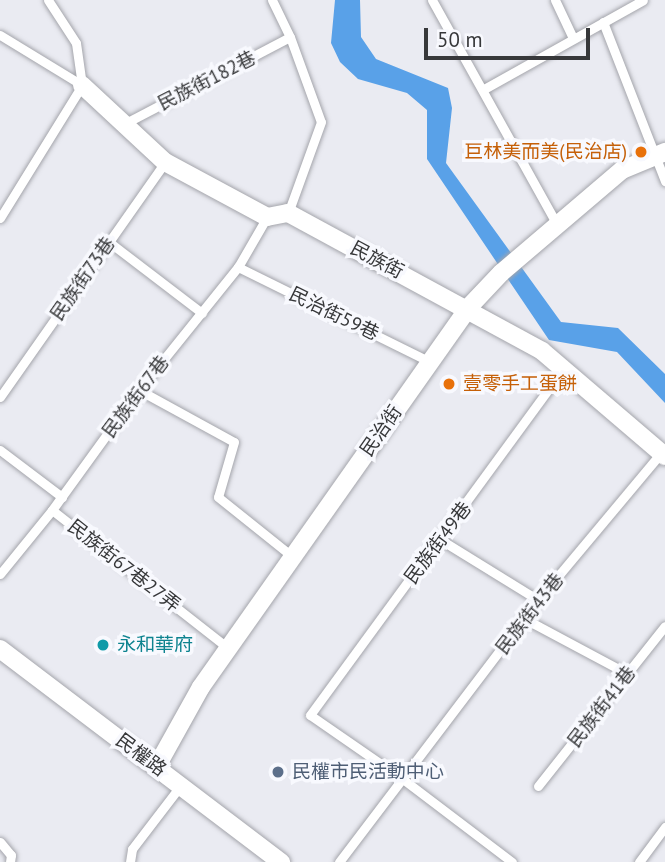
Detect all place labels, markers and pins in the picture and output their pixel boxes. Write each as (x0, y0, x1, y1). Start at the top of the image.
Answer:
place label: 巨林美而美(民治店) (464, 141, 627, 163)
marker: 巨林美而美(民治店) (633, 144, 649, 160)
place label: 壹零手工蛋餅 (463, 373, 577, 395)
marker: 壹零手工蛋餅 (441, 376, 457, 392)
place label: 永和華府 (117, 634, 193, 656)
marker: 永和華府 (95, 637, 111, 653)
place label: 民權市民活動中心 (292, 761, 444, 783)
marker: 民權市民活動中心 (270, 764, 286, 780)

